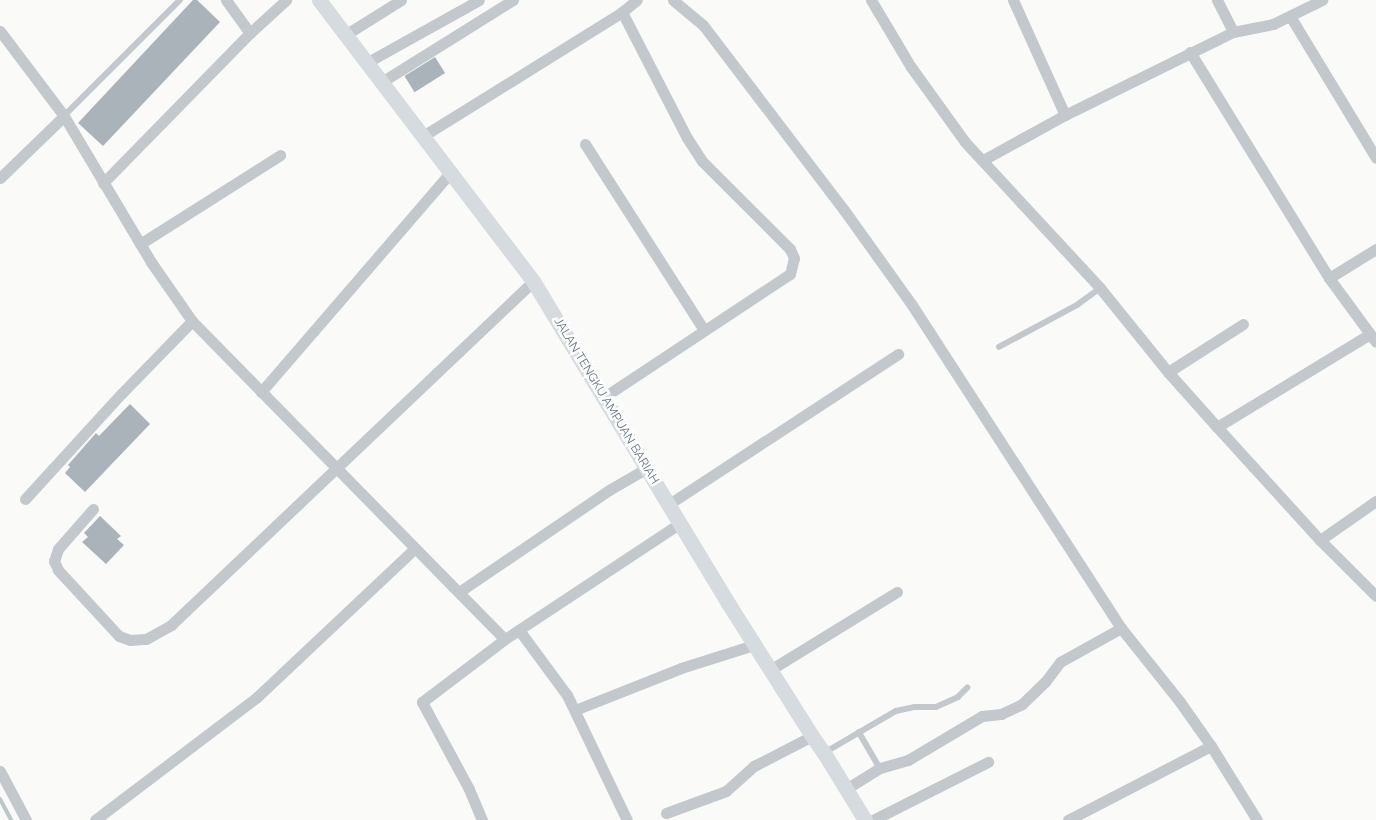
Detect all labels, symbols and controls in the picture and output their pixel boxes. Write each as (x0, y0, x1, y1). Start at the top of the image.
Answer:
street label: JALAN TENGKU AMPUAN BARIAH (550, 315, 662, 487)

